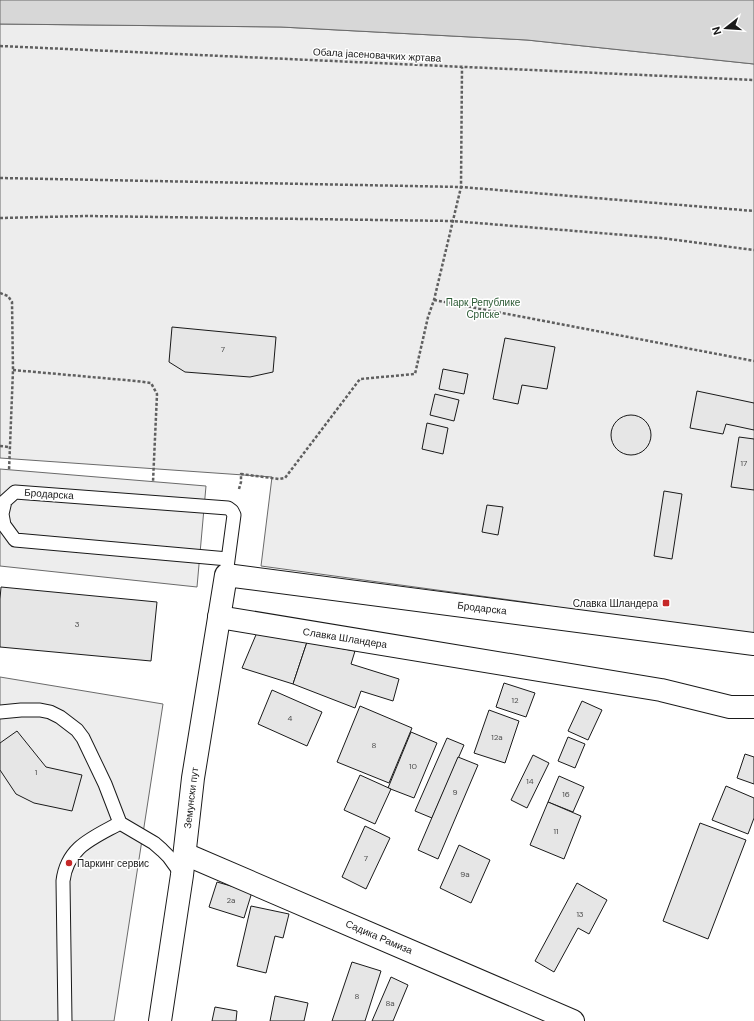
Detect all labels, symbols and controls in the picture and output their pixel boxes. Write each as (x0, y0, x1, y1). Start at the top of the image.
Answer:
north arrow (706, 8, 746, 48)
text: N (709, 25, 724, 37)
street label: Обала јасеновачких жртава (312, 45, 442, 65)
park label: Парк Републике Српске (446, 296, 521, 321)
house number: 7 (221, 344, 225, 354)
house number: 17 (741, 458, 747, 468)
street label: Бродарска (24, 486, 75, 502)
place label: Славка Шландера (573, 597, 658, 610)
marker: Славка Шландера (661, 598, 671, 608)
street label: Бродарска (457, 599, 508, 618)
house number: 3 (75, 619, 80, 629)
street label: Славка Шландера (302, 625, 389, 651)
house number: 12 (511, 695, 519, 705)
house number: 4 (288, 713, 293, 723)
house number: 12a (491, 732, 503, 742)
house number: 8 (372, 740, 377, 750)
house number: 10 (409, 761, 418, 771)
street label: Земунски пут (181, 766, 201, 829)
house number: 1 (35, 767, 37, 777)
house number: 14 (526, 776, 534, 786)
house number: 9 (452, 787, 458, 797)
house number: 16 (562, 789, 570, 799)
house number: 11 (554, 826, 559, 836)
house number: 7 (364, 853, 368, 863)
place label: Паркинг сервис (77, 857, 149, 870)
marker: Паркинг сервис (64, 858, 74, 868)
house number: 9a (460, 869, 470, 879)
house number: 2a (227, 895, 235, 905)
house number: 13 (576, 909, 584, 919)
street label: Садика Рамиза (343, 917, 415, 957)
house number: 8 (355, 991, 360, 1001)
house number: 8a (385, 998, 395, 1008)

